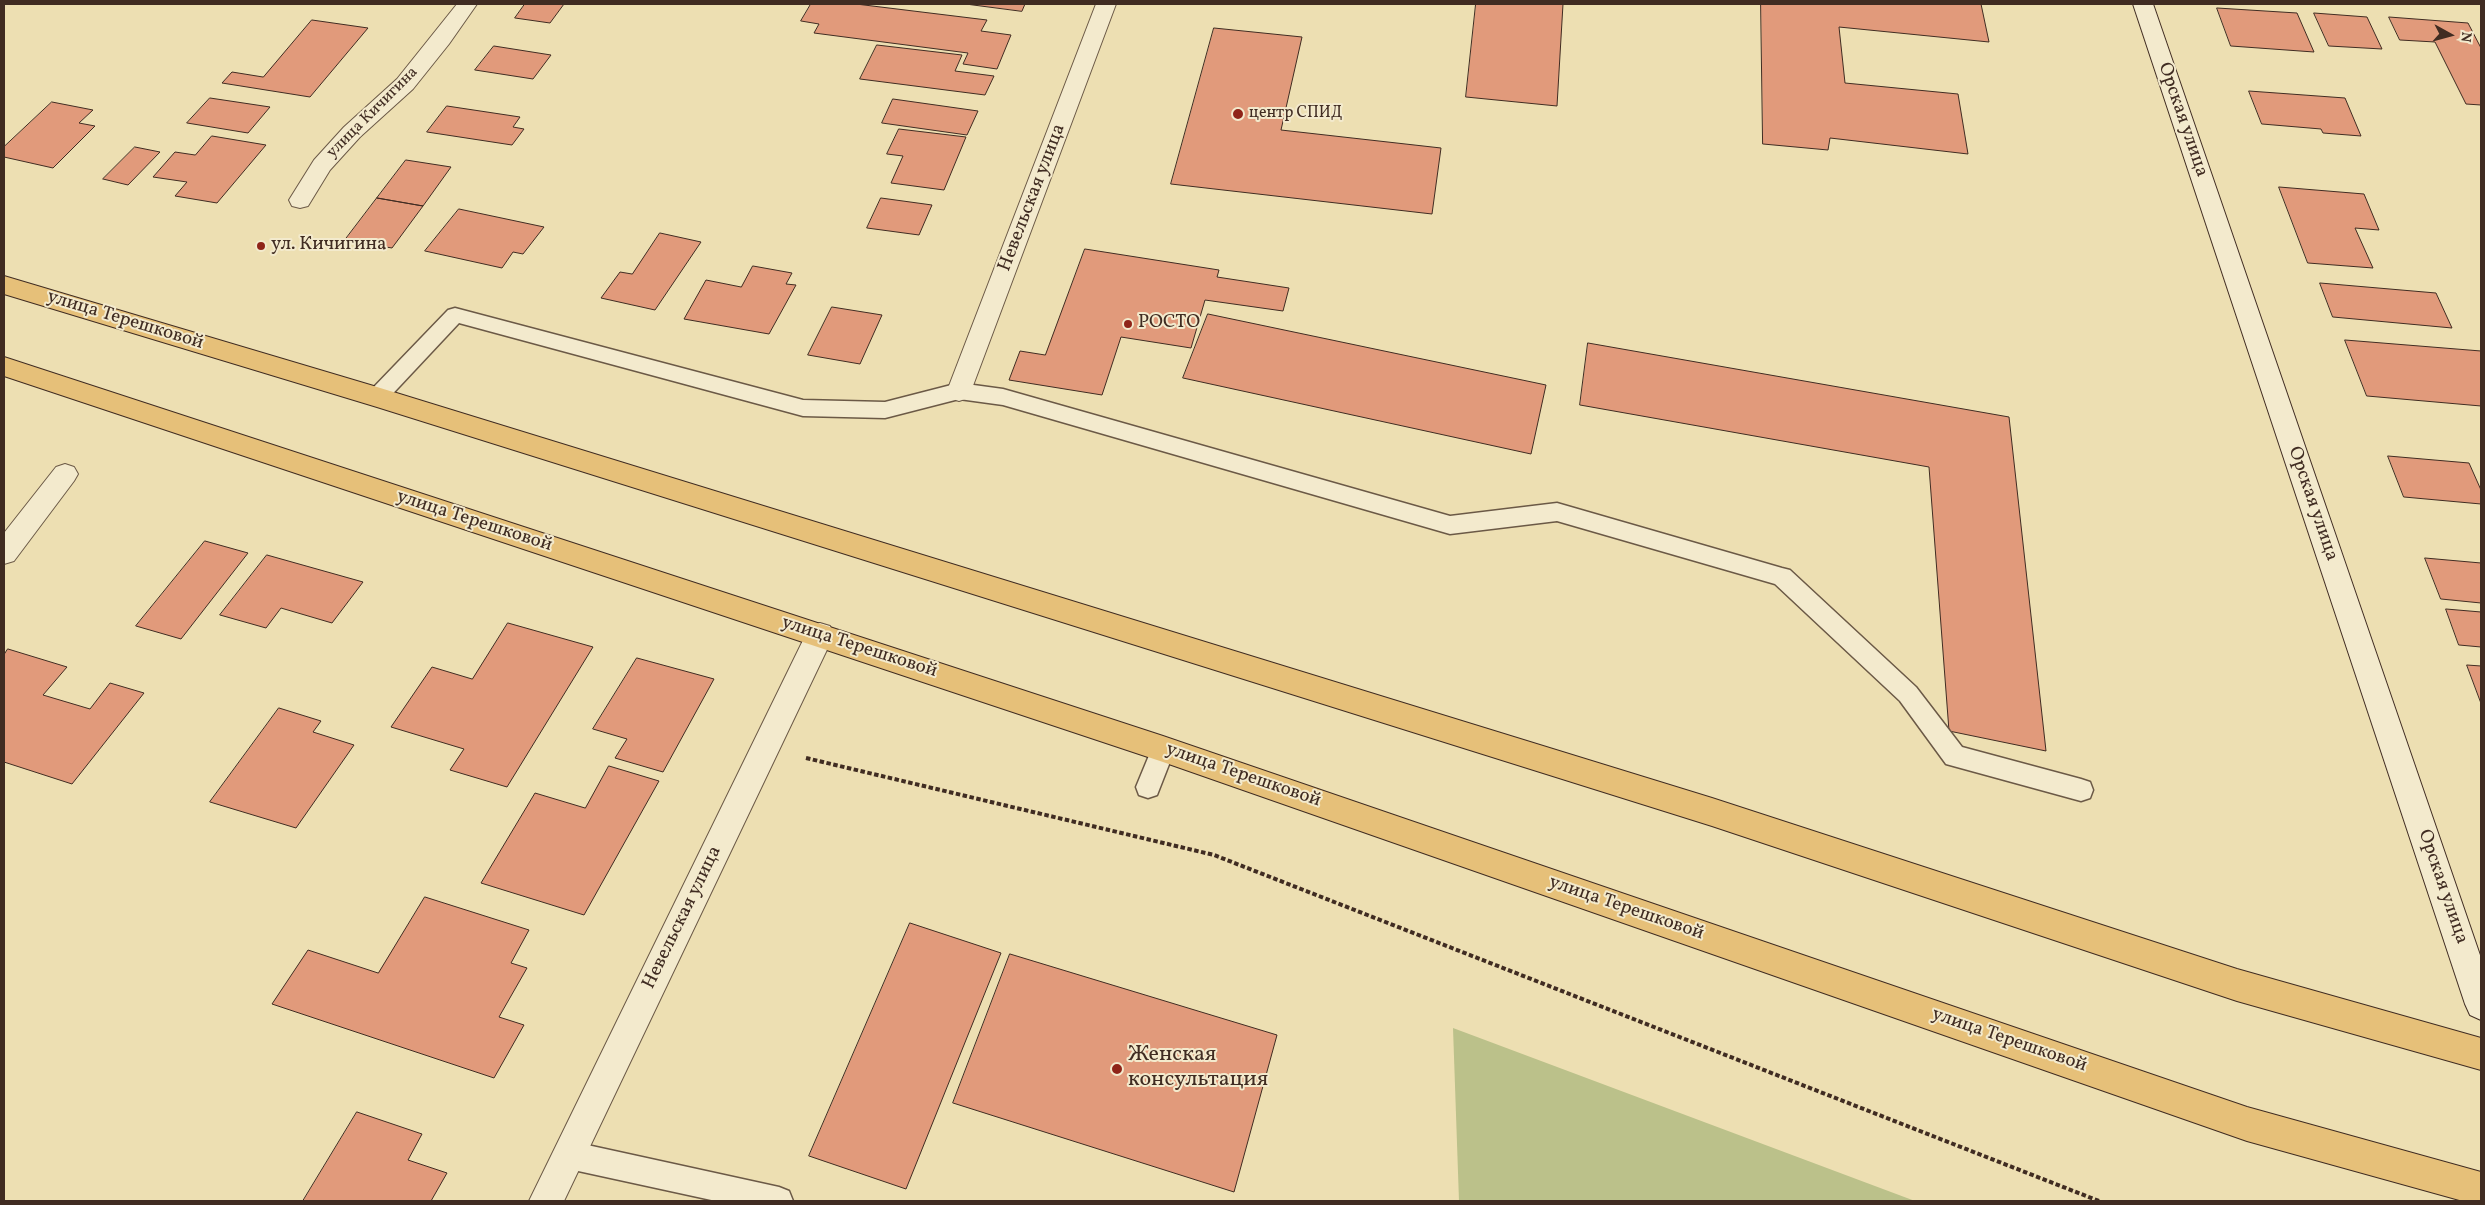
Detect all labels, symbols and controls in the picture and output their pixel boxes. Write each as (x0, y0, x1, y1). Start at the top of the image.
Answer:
north arrow (2425, 10, 2475, 60)
text: N (2455, 31, 2475, 43)
street label: Орская улица (2152, 60, 2212, 180)
street label: улица Кичигина (323, 63, 423, 163)
place label: центр СПИД (1249, 104, 1343, 124)
marker: центр СПИД (1231, 107, 1245, 121)
street label: Невельская улица (994, 121, 1072, 275)
place label: ул. Кичигина (271, 235, 387, 257)
marker: ул. Кичигина (255, 240, 267, 252)
street label: улица Терешковой (44, 286, 206, 356)
place label: РОСТО (1138, 313, 1200, 335)
marker: РОСТО (1122, 318, 1134, 330)
street label: Орская улица (2282, 444, 2342, 564)
street label: улица Терешковой (393, 486, 555, 558)
street label: улица Терешковой (778, 612, 940, 684)
street label: улица Терешковой (1162, 739, 1324, 813)
street label: Орская улица (2412, 827, 2472, 947)
street label: Невельская улица (639, 843, 727, 993)
street label: улица Терешковой (1545, 872, 1707, 946)
street label: улица Терешковой (1928, 1004, 2090, 1078)
place label: Женская консультация (1128, 1043, 1268, 1094)
marker: Женская консультация (1110, 1062, 1124, 1076)

